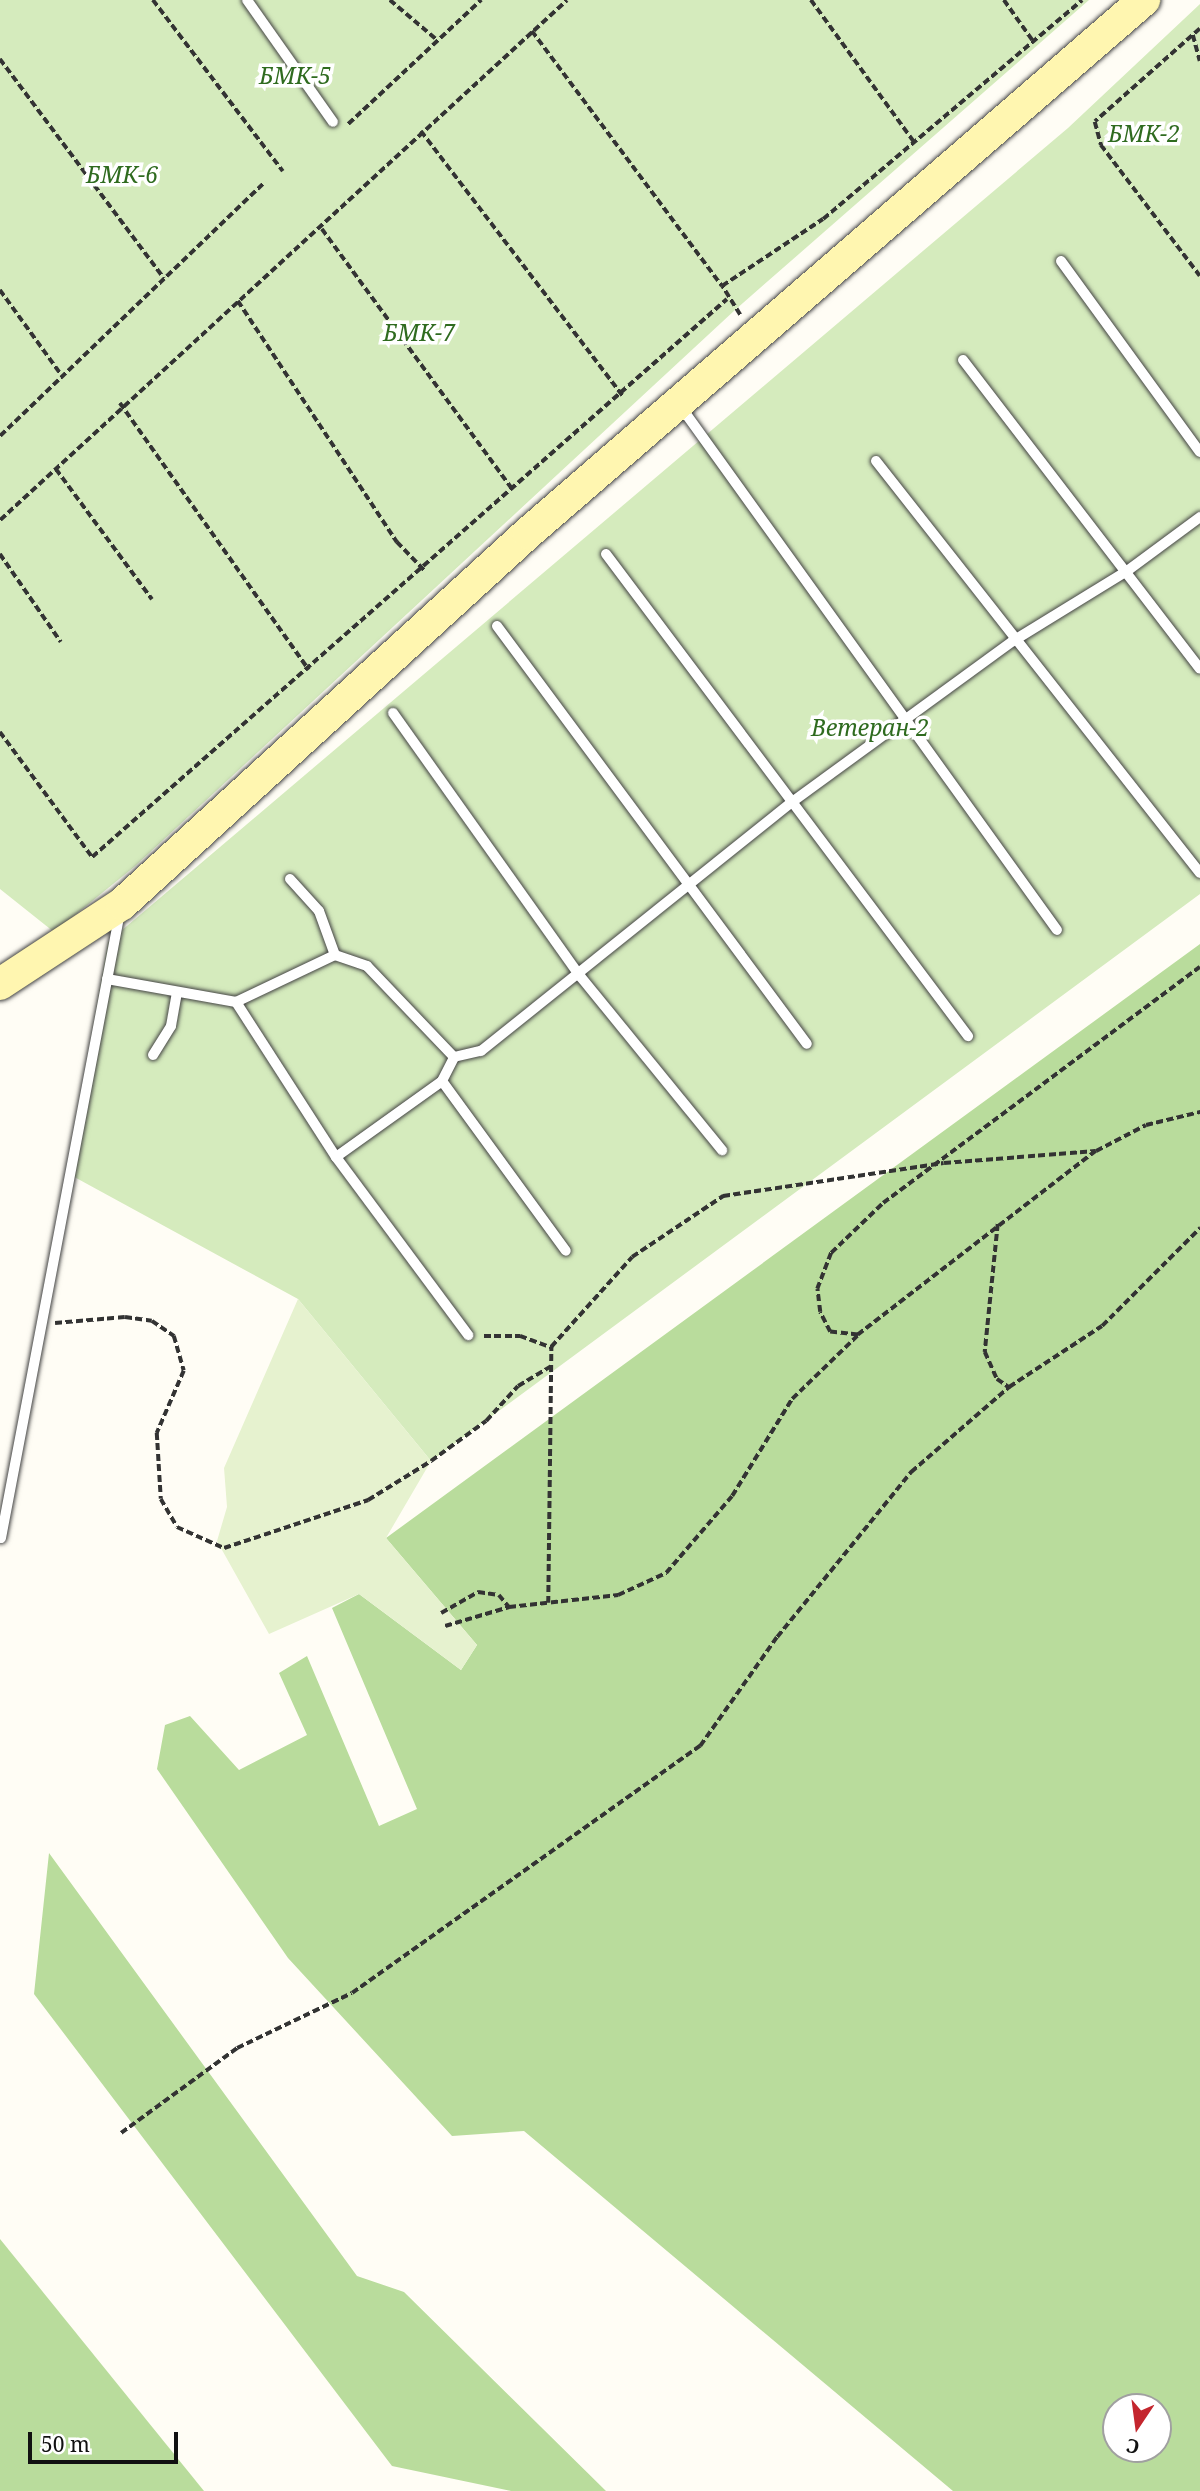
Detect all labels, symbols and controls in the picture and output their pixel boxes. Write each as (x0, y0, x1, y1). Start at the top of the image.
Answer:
park label: БМК-5 (259, 61, 331, 89)
park label: БМК-2 (1108, 119, 1180, 147)
park label: БМК-6 (86, 160, 158, 188)
park label: БМК-7 (383, 318, 455, 346)
park label: Ветеран-2 (811, 713, 929, 741)
north arrow (1102, 2393, 1172, 2463)
scale bar (32, 2418, 182, 2462)
text: 50 m (41, 2430, 90, 2458)
text: С (1124, 2432, 1142, 2461)

